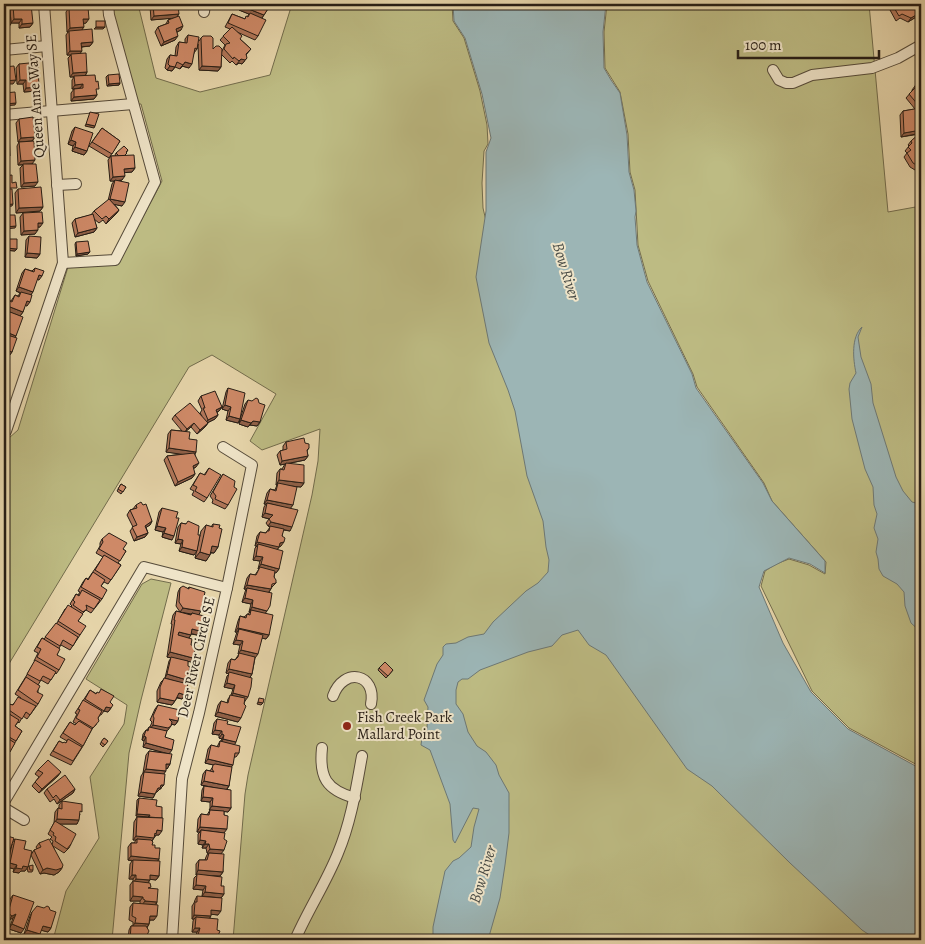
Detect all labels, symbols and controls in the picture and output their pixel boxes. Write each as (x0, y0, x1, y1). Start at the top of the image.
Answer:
scale bar (738, 28, 879, 60)
street label: Queen Anne Way SE (21, 34, 49, 158)
text: 100 m (745, 35, 782, 55)
water label: Bow River (547, 240, 585, 303)
street label: Deer River Circle SE (172, 595, 220, 719)
place label: Fish Creek Park Mallard Point (357, 707, 453, 744)
marker: Fish Creek Park Mallard Point (341, 720, 353, 732)
water label: Bow River (464, 842, 502, 906)

